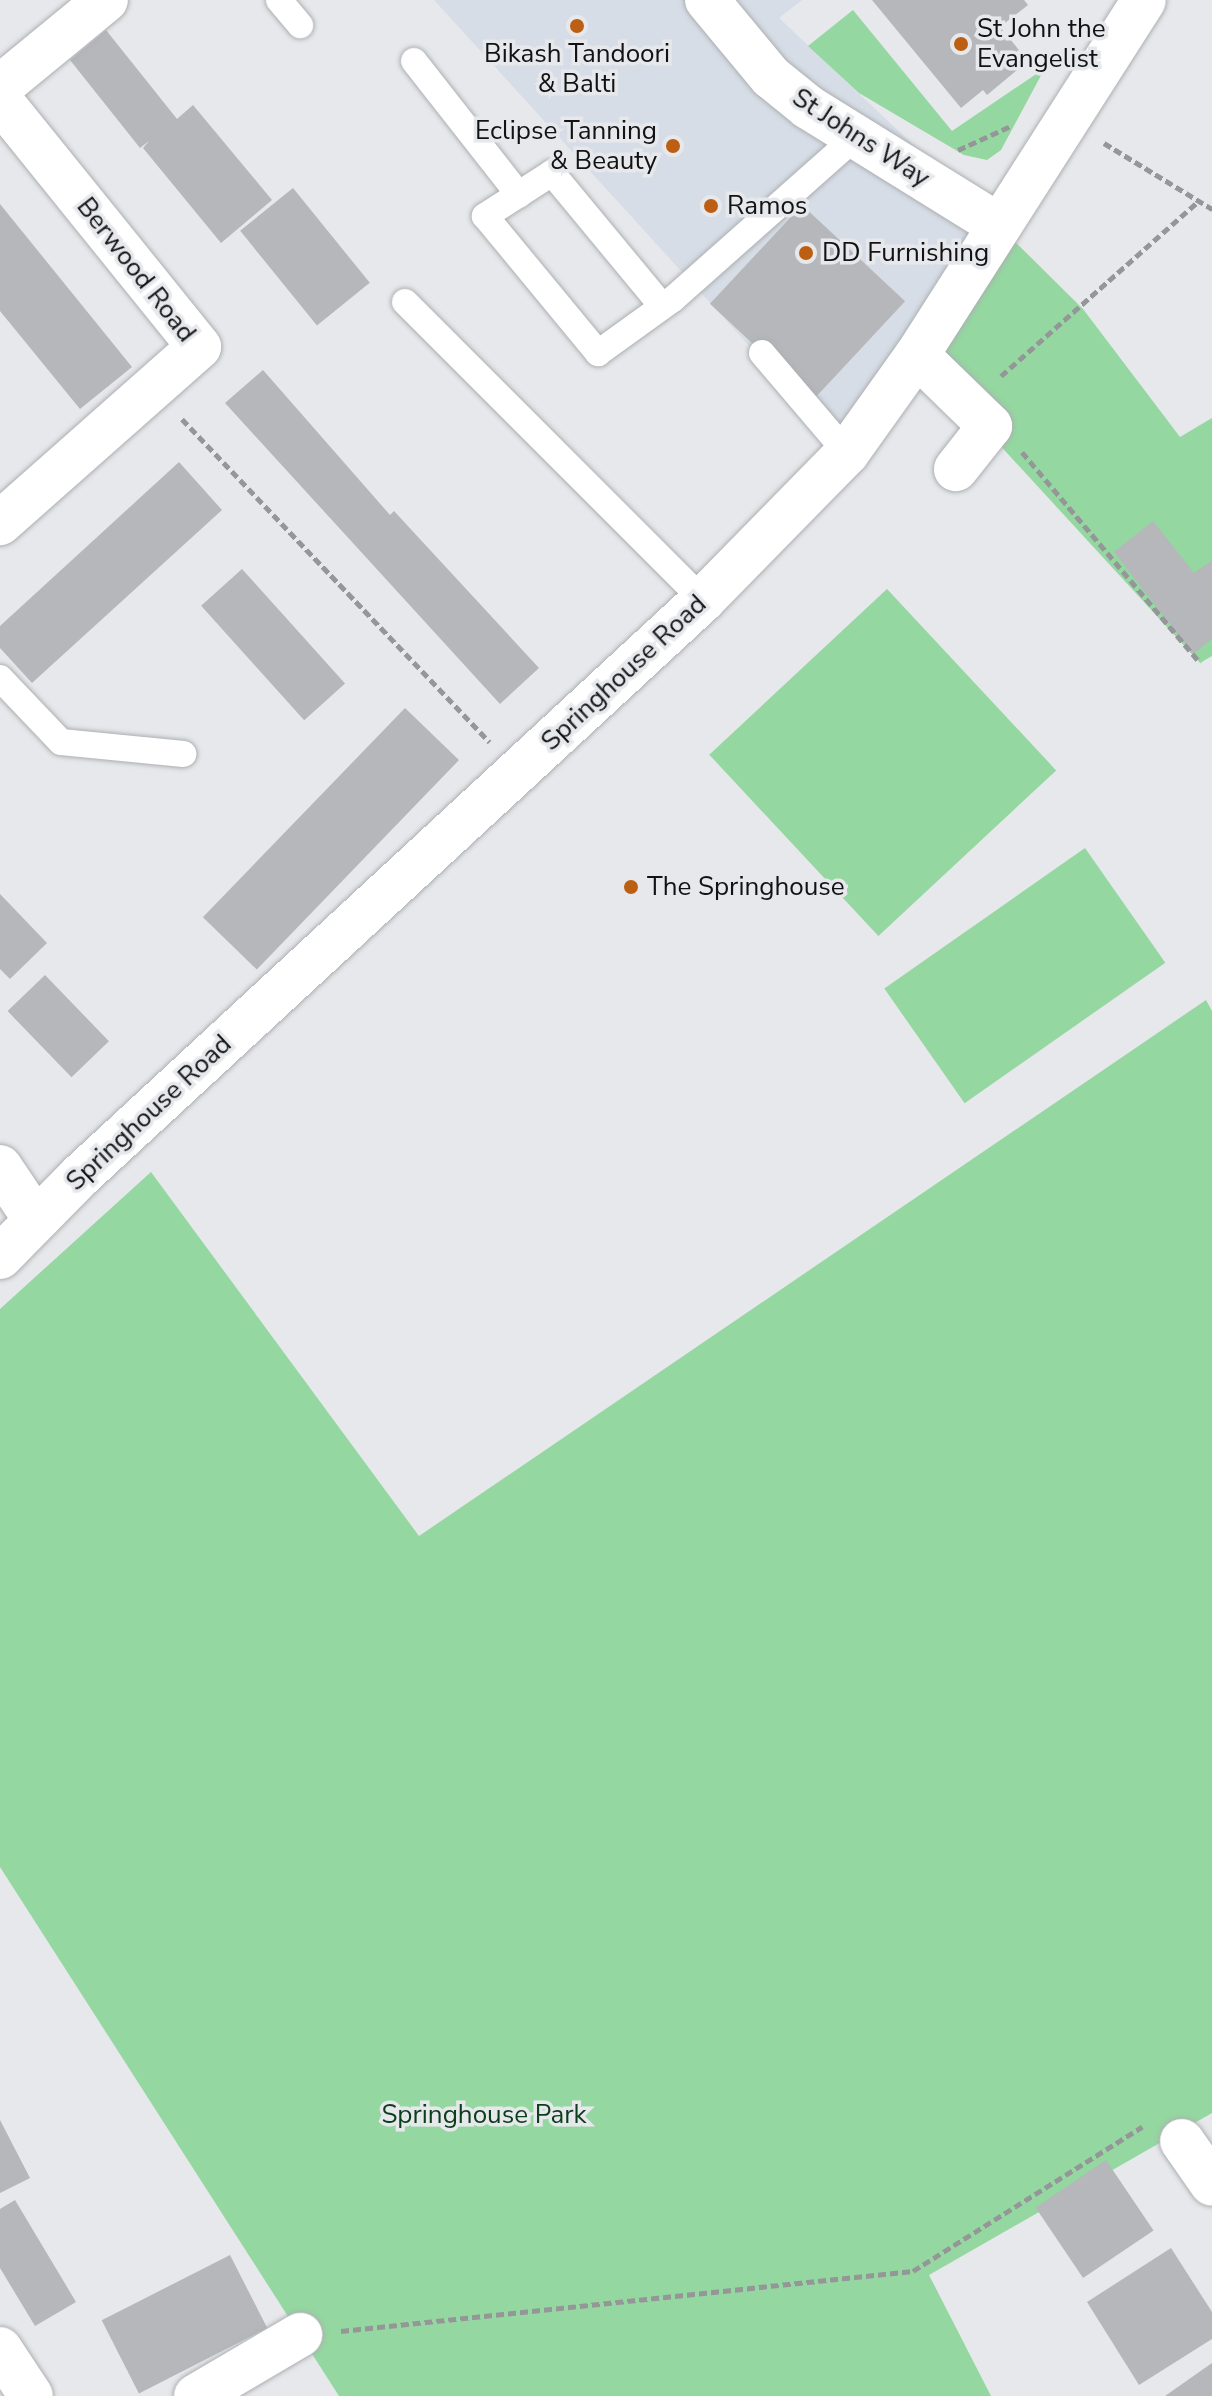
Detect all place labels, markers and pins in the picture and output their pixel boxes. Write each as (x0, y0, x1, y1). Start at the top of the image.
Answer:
place label: St John the Evangelist (977, 13, 1106, 74)
marker: Bikash Tandoori & Balti (568, 17, 586, 35)
marker: St John the Evangelist (952, 35, 970, 53)
place label: Bikash Tandoori & Balti (484, 38, 670, 100)
place label: Eclipse Tanning & Beauty (475, 115, 657, 176)
marker: Eclipse Tanning & Beauty (664, 137, 682, 155)
place label: Ramos (727, 190, 807, 222)
marker: Ramos (702, 197, 720, 215)
place label: DD Furnishing (822, 237, 989, 269)
marker: DD Furnishing (797, 244, 815, 262)
place label: The Springhouse (647, 871, 845, 903)
marker: The Springhouse (622, 878, 640, 896)

